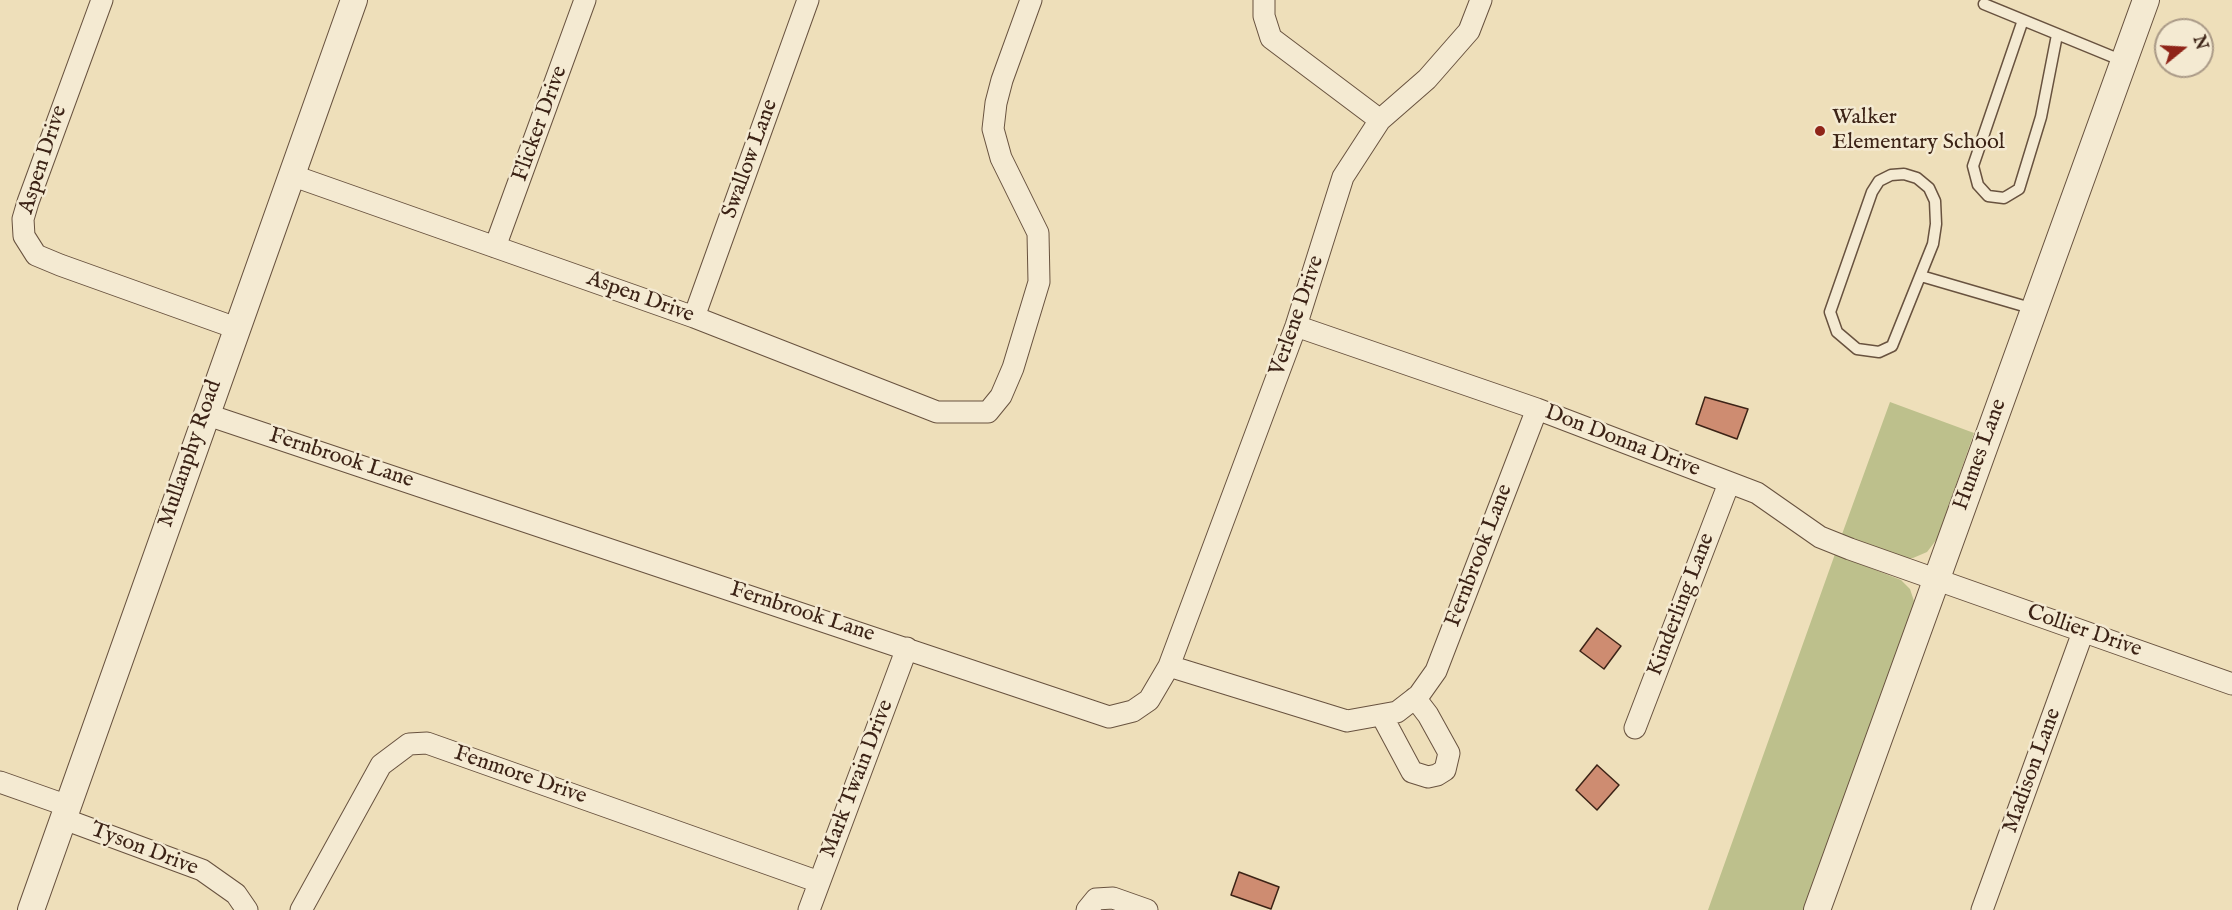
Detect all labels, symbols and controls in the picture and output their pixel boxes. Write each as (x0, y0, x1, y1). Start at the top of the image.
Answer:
north arrow (2154, 18, 2214, 78)
text: N (2188, 33, 2211, 53)
street label: Flicker Drive (508, 63, 574, 185)
street label: Swallow Lane (717, 96, 785, 222)
street label: Aspen Drive (14, 102, 74, 218)
place label: Walker Elementary School (1832, 105, 2005, 156)
marker: Walker Elementary School (1813, 124, 1827, 138)
street label: Verlene Drive (1265, 252, 1331, 380)
street label: Aspen Drive (583, 266, 697, 330)
street label: Mullanphy Road (153, 377, 229, 531)
street label: Humes Lane (1949, 396, 2013, 514)
street label: Don Donna Drive (1541, 400, 1703, 484)
street label: Fernbrook Lane (265, 423, 417, 495)
street label: Fernbrook Lane (1441, 481, 1519, 631)
street label: Kinderling Lane (1643, 530, 1721, 680)
street label: Fernbrook Lane (726, 577, 878, 649)
street label: Collier Drive (2023, 600, 2145, 664)
street label: Mark Twain Drive (816, 697, 900, 861)
street label: Madison Lane (1998, 705, 2068, 837)
street label: Fenmore Drive (450, 741, 590, 811)
street label: Tyson Drive (86, 817, 202, 883)

